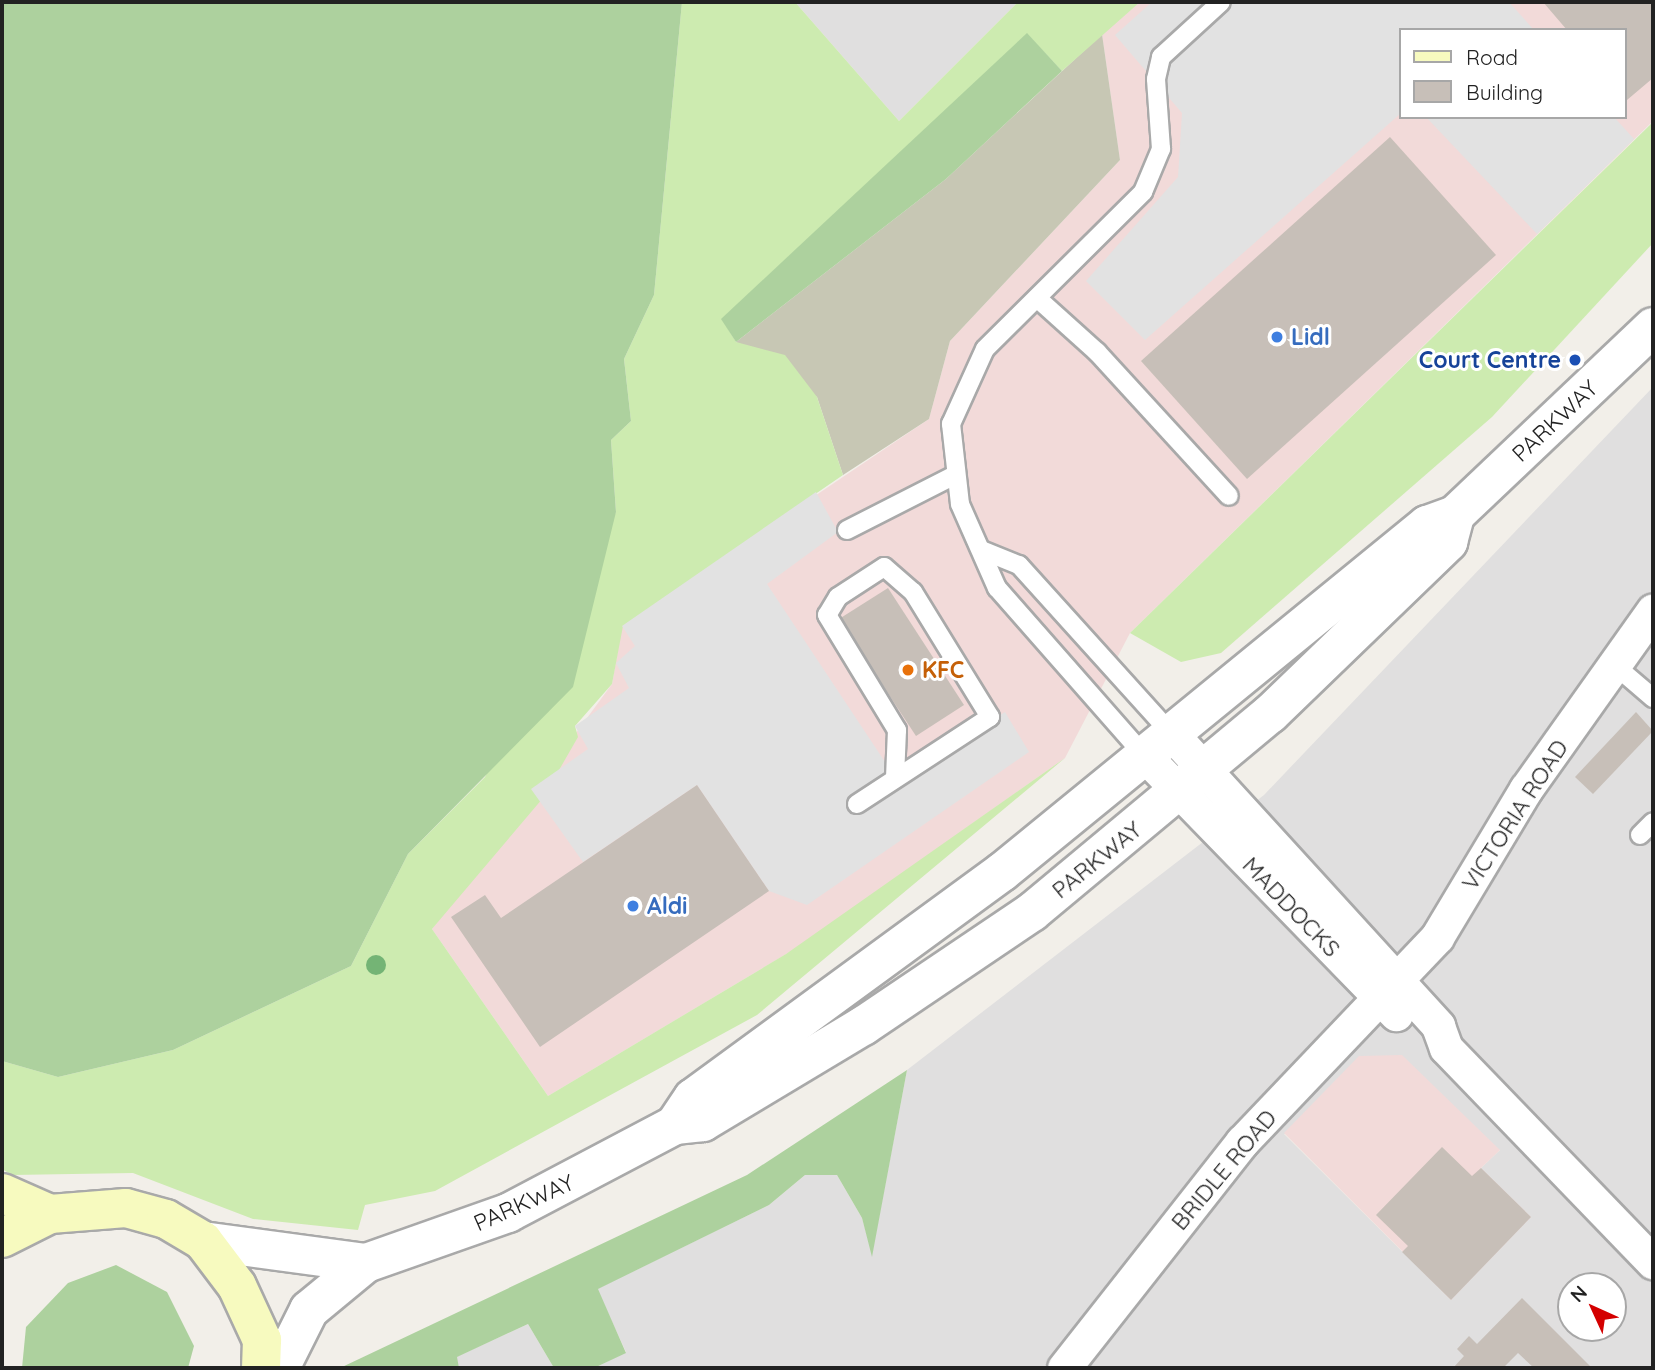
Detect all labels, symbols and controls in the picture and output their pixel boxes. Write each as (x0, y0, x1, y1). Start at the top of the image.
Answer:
legend (1400, 28, 1627, 119)
text: Road (1466, 44, 1518, 70)
text: Building (1466, 79, 1543, 105)
place label: Lidl (1291, 323, 1330, 351)
marker: Lidl (1269, 329, 1285, 345)
place label: Court Centre (1419, 346, 1561, 374)
marker: Court Centre (1567, 352, 1583, 368)
street label: PARKWAY (1506, 374, 1604, 468)
place label: KFC (922, 656, 964, 684)
marker: KFC (900, 662, 916, 678)
street label: VICTORIA ROAD (1456, 735, 1574, 895)
street label: PARKWAY (1047, 816, 1147, 904)
street label: MADDOCKS (1237, 851, 1345, 963)
place label: Aldi (647, 892, 688, 920)
marker: Aldi (625, 898, 641, 914)
street label: BRIDLE ROAD (1166, 1104, 1282, 1236)
street label: PARKWAY (470, 1169, 578, 1237)
north arrow (1557, 1272, 1627, 1342)
text: N (1565, 1280, 1592, 1307)

